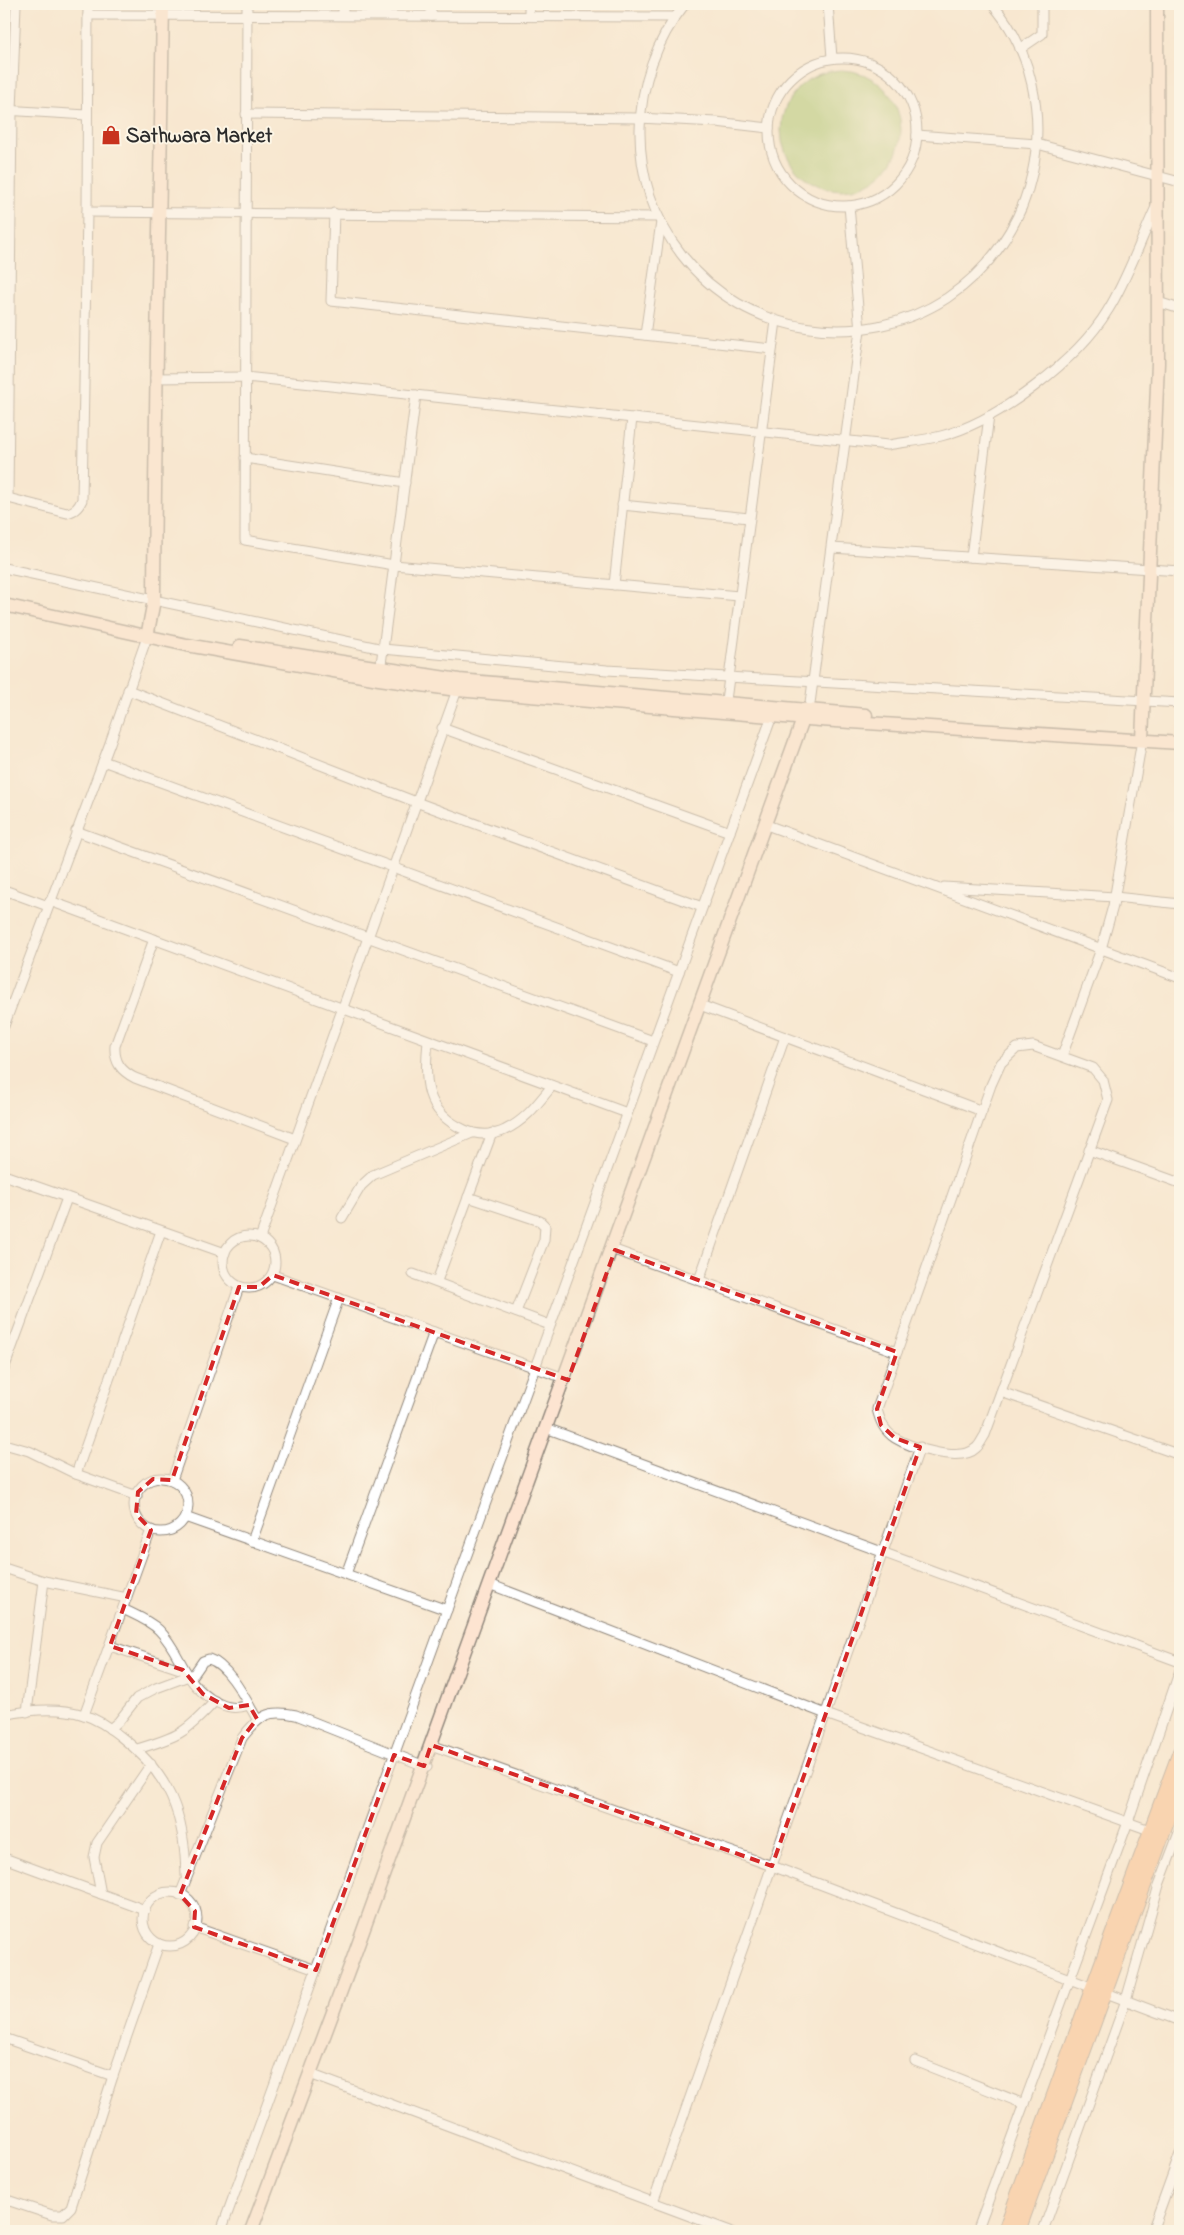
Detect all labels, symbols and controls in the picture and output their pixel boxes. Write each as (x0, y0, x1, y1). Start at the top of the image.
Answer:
place label: Sathwara Market (126, 122, 273, 152)
shop icon: Sathwara Market (100, 124, 122, 146)

